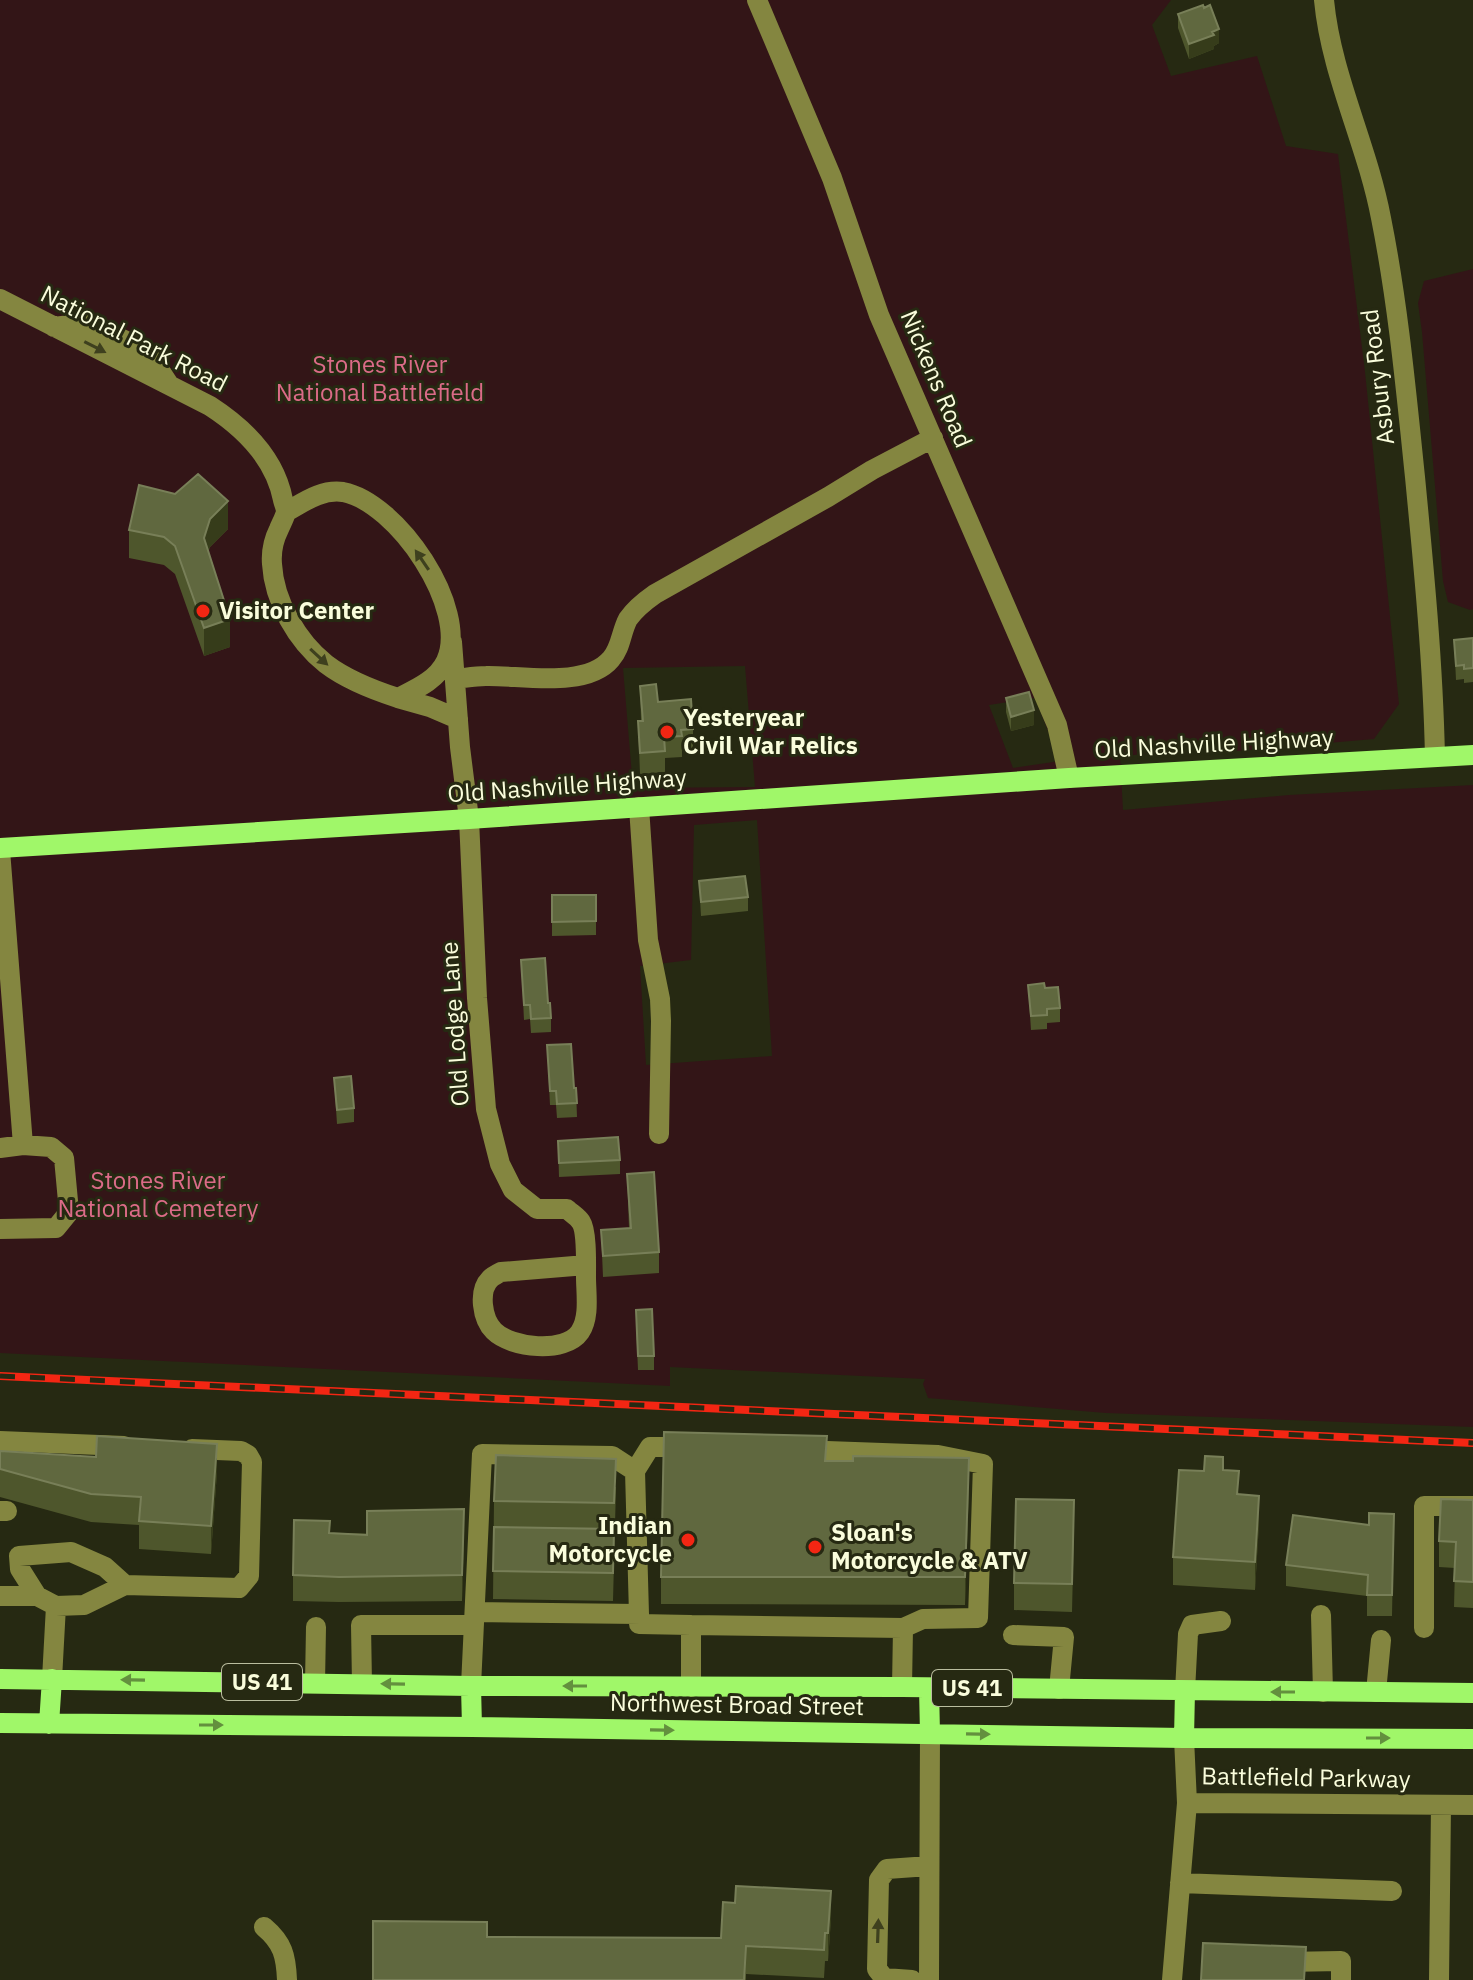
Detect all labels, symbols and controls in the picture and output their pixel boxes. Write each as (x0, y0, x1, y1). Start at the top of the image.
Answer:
street label: National Park Road (36, 277, 233, 399)
street label: Nickens Road (894, 305, 980, 452)
street label: Asbury Road (1353, 307, 1401, 447)
one-way arrow (83, 340, 106, 354)
park label: Stones River National Battlefield (276, 348, 484, 408)
one-way arrow (415, 550, 430, 571)
place label: Visitor Center (219, 594, 374, 626)
marker: Visitor Center (194, 602, 212, 620)
one-way arrow (310, 647, 329, 665)
place label: Yesteryear Civil War Relics (683, 701, 858, 761)
street label: Old Nashville Highway (1093, 721, 1334, 765)
marker: Yesteryear Civil War Relics (658, 723, 676, 741)
street label: Old Nashville Highway (446, 761, 688, 809)
street label: Old Lodge Lane (432, 941, 476, 1108)
park label: Stones River National Cemetery (57, 1164, 259, 1224)
place label: Indian Motorcycle (549, 1509, 672, 1569)
place label: Sloan's Motorcycle & ATV (831, 1516, 1028, 1576)
marker: Indian Motorcycle (679, 1531, 697, 1549)
marker: Sloan's Motorcycle & ATV (806, 1538, 824, 1556)
road number: US 41 (222, 1664, 302, 1700)
road number: US 41 (932, 1670, 1012, 1706)
one-way arrow (120, 1674, 145, 1687)
one-way arrow (380, 1678, 405, 1691)
one-way arrow (562, 1680, 587, 1692)
street label: Northwest Broad Street (610, 1686, 864, 1722)
one-way arrow (1270, 1686, 1295, 1698)
one-way arrow (199, 1719, 224, 1731)
one-way arrow (650, 1724, 675, 1736)
one-way arrow (966, 1728, 991, 1740)
one-way arrow (1366, 1732, 1391, 1745)
street label: Battlefield Parkway (1201, 1759, 1411, 1795)
one-way arrow (871, 1918, 884, 1943)

